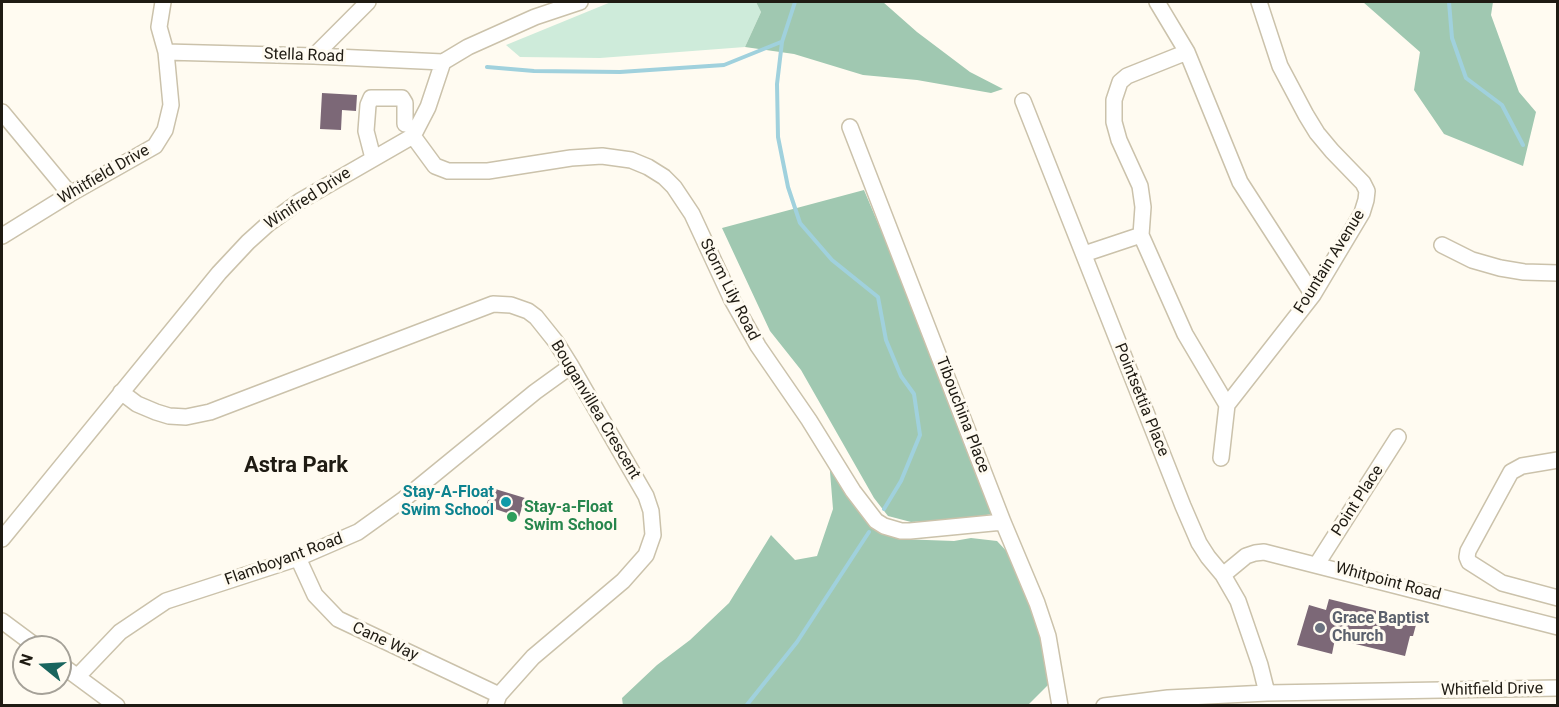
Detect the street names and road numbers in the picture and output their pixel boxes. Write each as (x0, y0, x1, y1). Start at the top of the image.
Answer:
street label: Stella Road (263, 45, 345, 67)
street label: Whitfield Drive (55, 141, 153, 209)
street label: Winifred Drive (261, 164, 355, 234)
street label: Fountain Avenue (1290, 207, 1370, 317)
street label: Storm Lily Road (695, 236, 763, 344)
street label: Bouganvillea Crescent (546, 337, 644, 483)
street label: Pointsettia Place (1110, 341, 1172, 459)
street label: Tibouchina Place (931, 354, 993, 476)
street label: Point Place (1328, 462, 1388, 540)
street label: Flamboyant Road (222, 530, 346, 590)
street label: Whitpoint Road (1333, 559, 1443, 605)
street label: Cane Way (349, 618, 421, 666)
street label: Whitfield Drive (1441, 680, 1543, 700)

